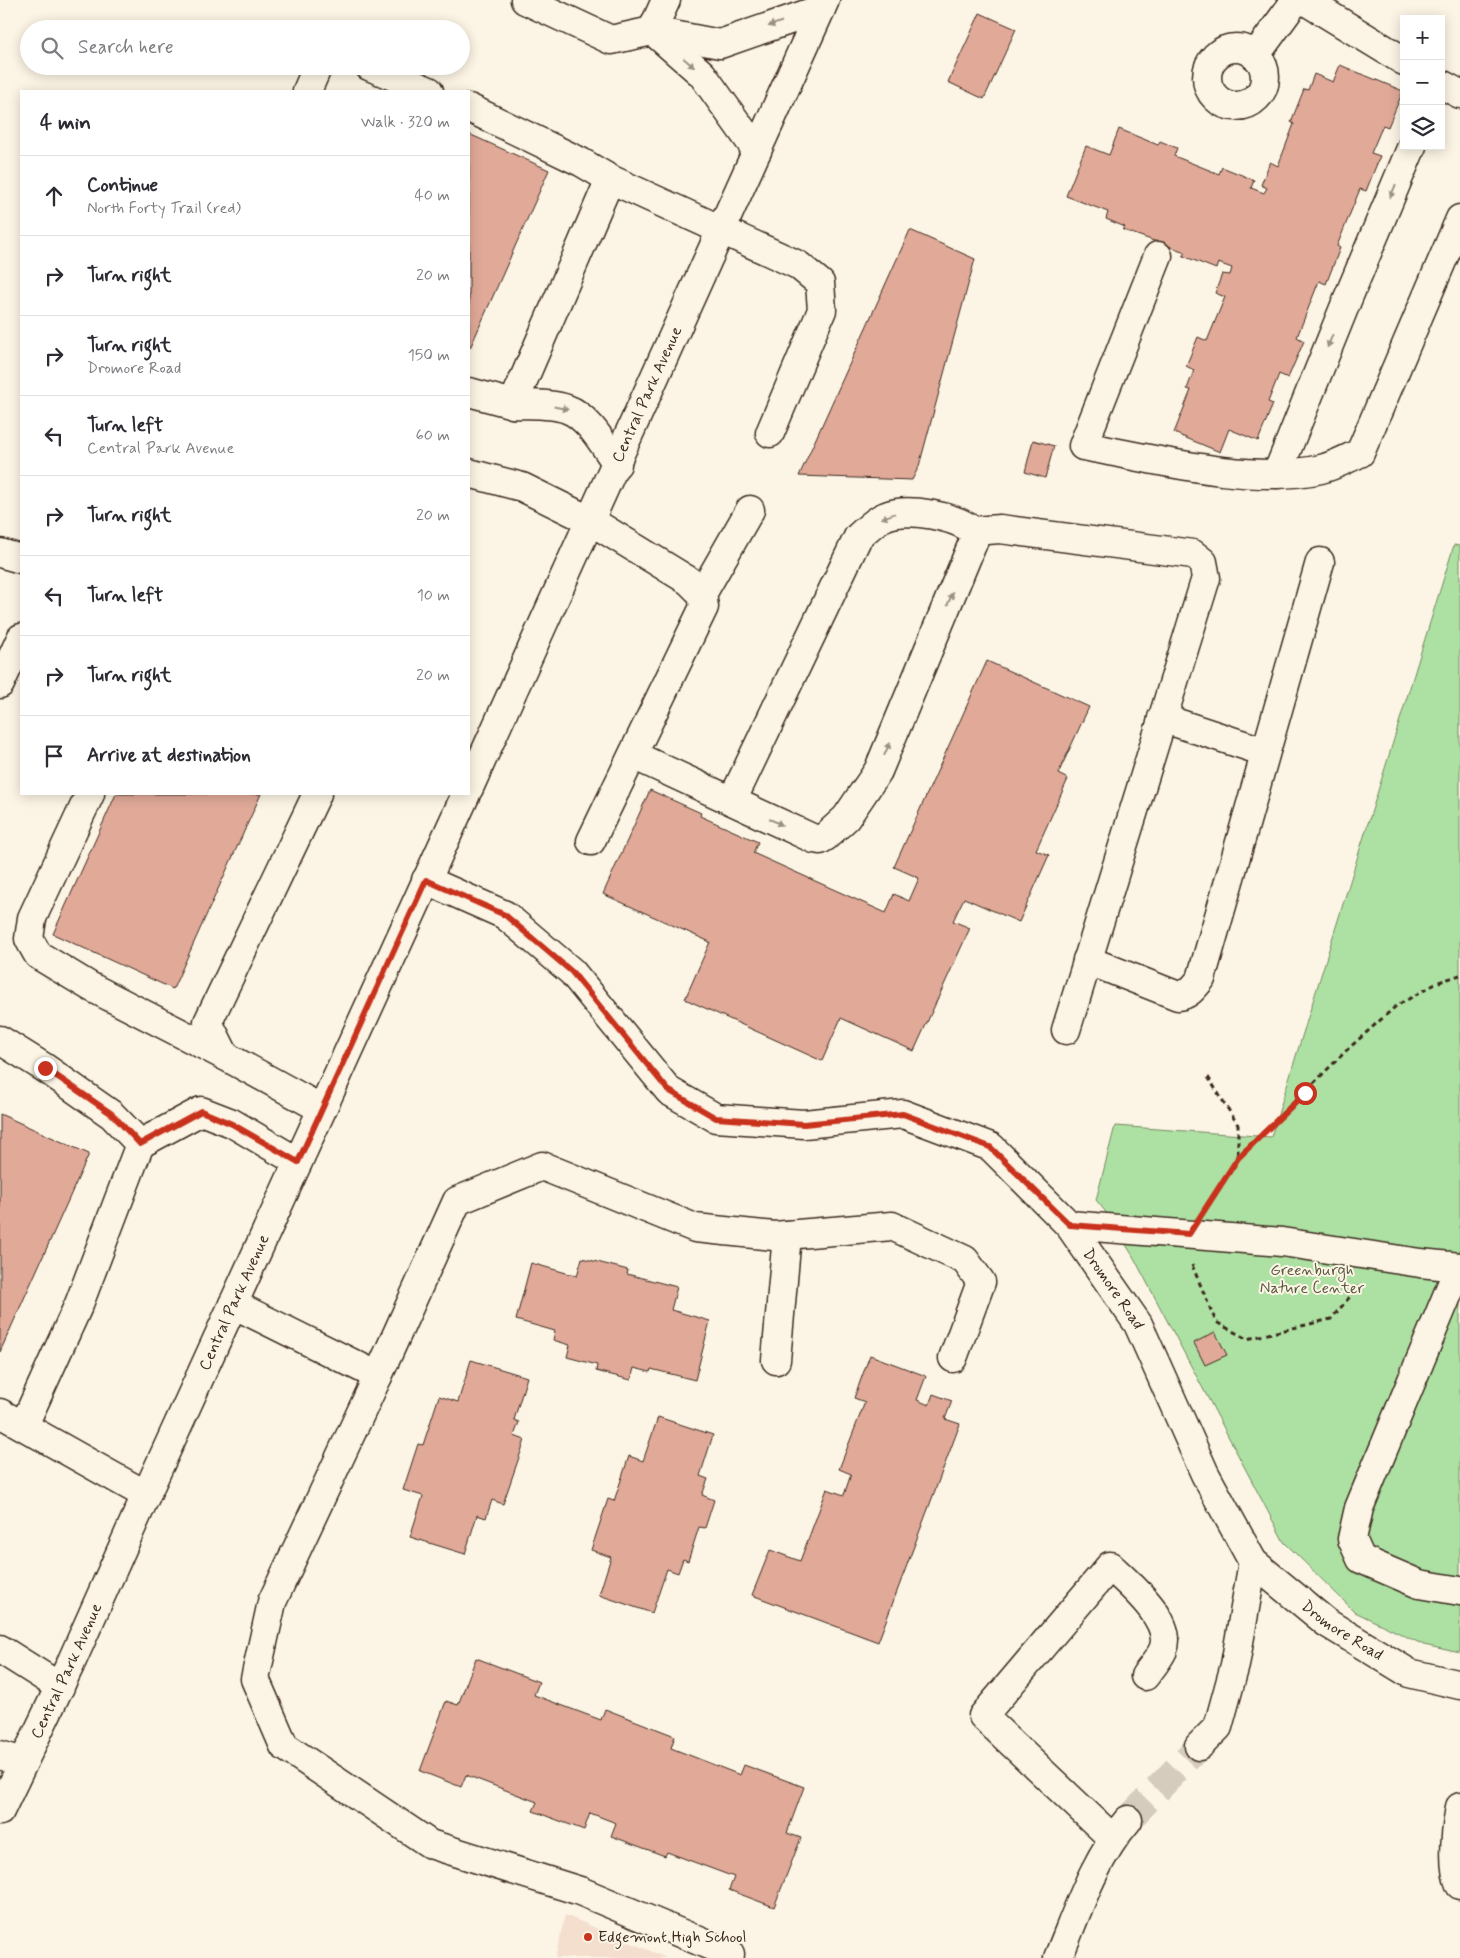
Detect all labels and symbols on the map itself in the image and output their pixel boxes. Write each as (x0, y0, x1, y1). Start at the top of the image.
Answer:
one-way arrow (767, 21, 782, 29)
one-way arrow (683, 58, 696, 69)
one-way arrow (1389, 184, 1397, 199)
street label: Central Park Avenue (607, 323, 687, 466)
one-way arrow (1326, 334, 1334, 348)
one-way arrow (554, 404, 569, 412)
one-way arrow (880, 512, 895, 520)
one-way arrow (946, 592, 954, 606)
one-way arrow (884, 742, 892, 756)
one-way arrow (769, 818, 783, 826)
route end (34, 1057, 57, 1080)
route start (1294, 1082, 1317, 1105)
street label: Central Park Avenue (194, 1231, 274, 1374)
street label: Dromore Road (1078, 1244, 1149, 1332)
park label: Greenburgh Nature Center (1260, 1260, 1365, 1299)
street label: Dromore Road (1297, 1596, 1387, 1665)
street label: Central Park Avenue (26, 1600, 107, 1742)
place label: Edgemont High School (598, 1927, 747, 1949)
marker: Edgemont High School (582, 1931, 594, 1943)

